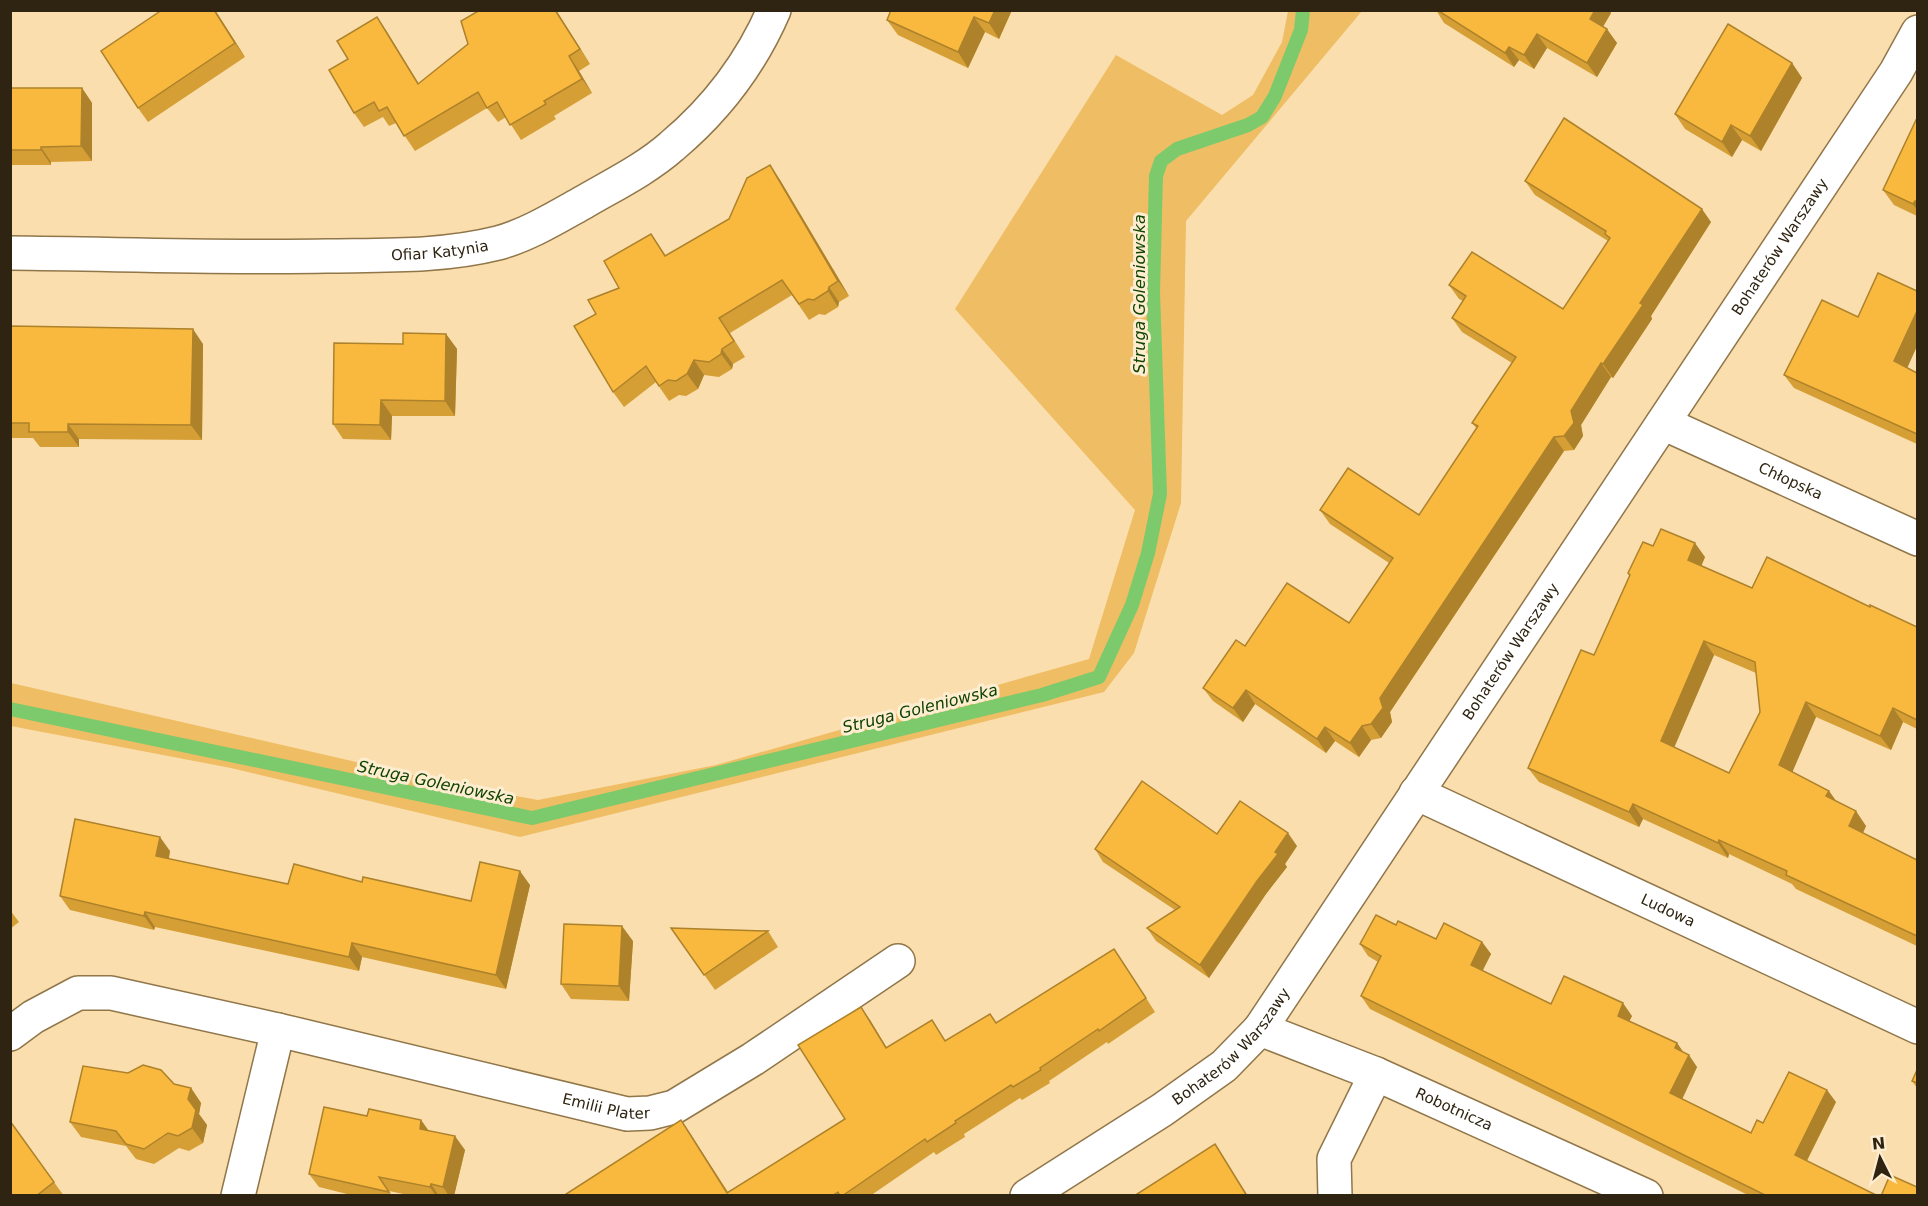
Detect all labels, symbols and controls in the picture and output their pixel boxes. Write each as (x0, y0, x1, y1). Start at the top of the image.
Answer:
street label: Bohaterów Warszawy (1728, 175, 1832, 319)
water label: Struga Goleniowska (1130, 214, 1149, 374)
street label: Ofiar Katynia (391, 236, 490, 264)
street label: Chłopska (1756, 459, 1825, 503)
street label: Bohaterów Warszawy (1459, 579, 1563, 723)
water label: Struga Goleniowska (840, 680, 1000, 737)
water label: Struga Goleniowska (356, 757, 516, 808)
street label: Ludowa (1638, 890, 1698, 931)
street label: Bohaterów Warszawy (1169, 984, 1294, 1109)
street label: Robotnicza (1413, 1084, 1495, 1134)
street label: Emilii Plater (560, 1090, 651, 1123)
north arrow (1850, 1128, 1910, 1188)
text: N (1871, 1133, 1886, 1154)

